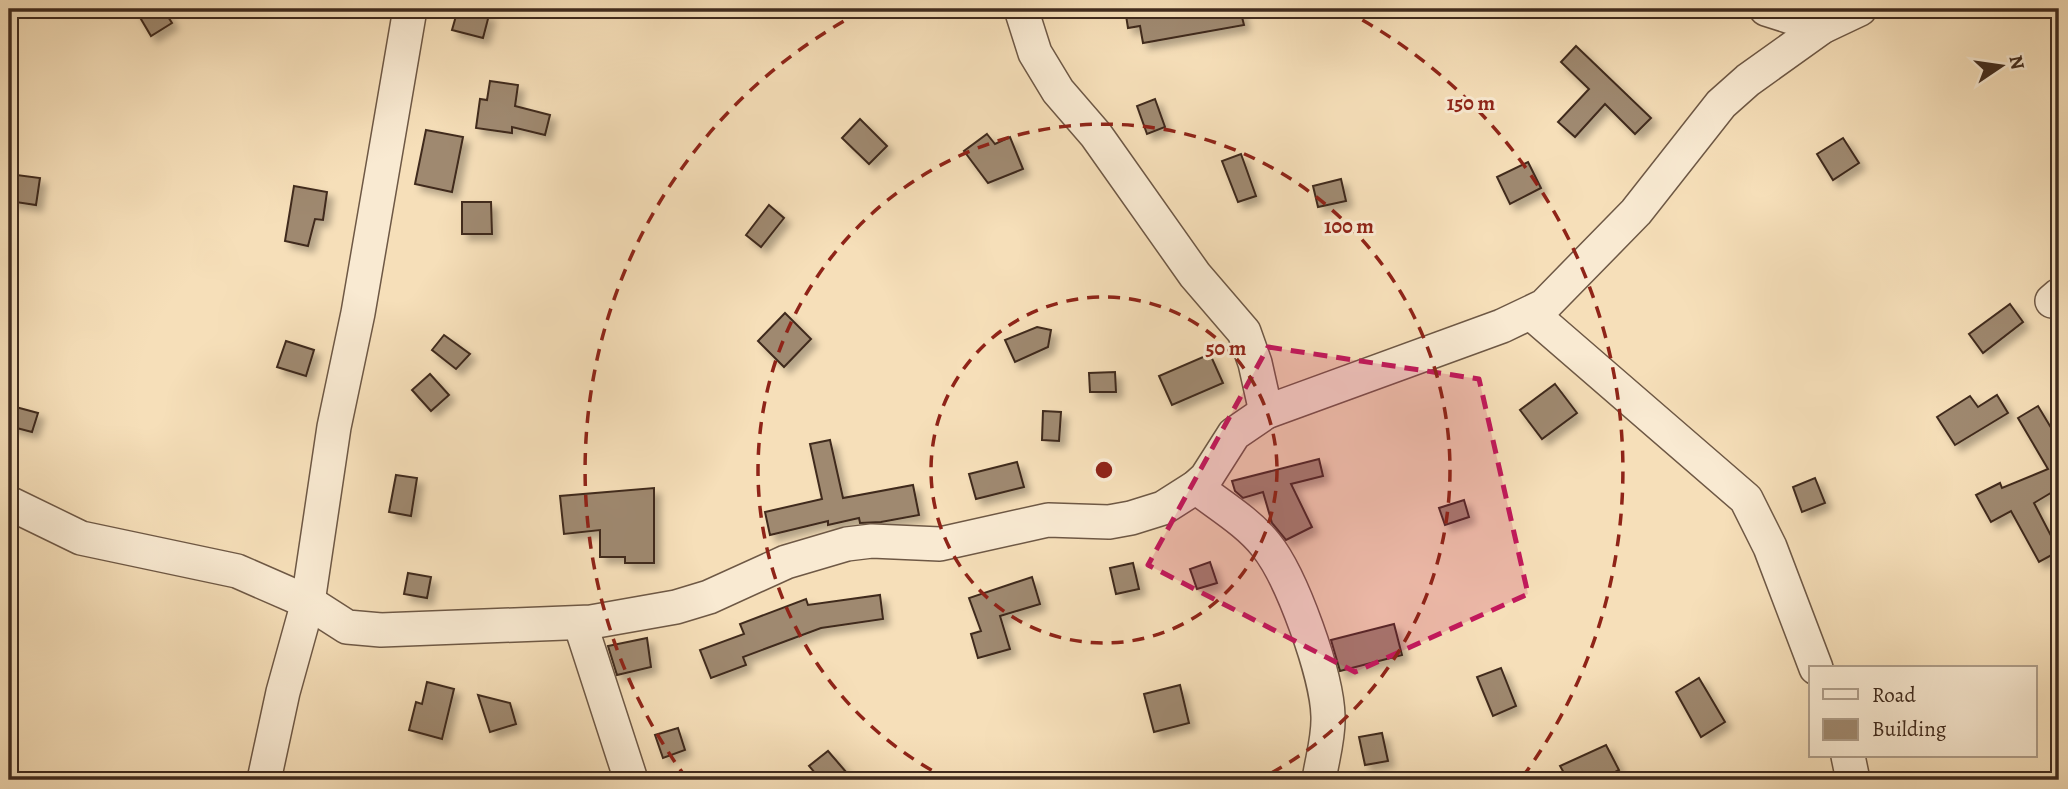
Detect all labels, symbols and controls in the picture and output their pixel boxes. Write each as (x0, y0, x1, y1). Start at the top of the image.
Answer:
north arrow (1966, 32, 2036, 102)
text: N (2002, 53, 2031, 72)
text: 150 m (1447, 89, 1496, 117)
text: 100 m (1324, 212, 1374, 240)
text: 50 m (1206, 334, 1247, 362)
centre of rings (1092, 458, 1116, 482)
legend (1809, 666, 2036, 758)
text: Road (1872, 681, 1916, 709)
text: Building (1872, 715, 1947, 743)

